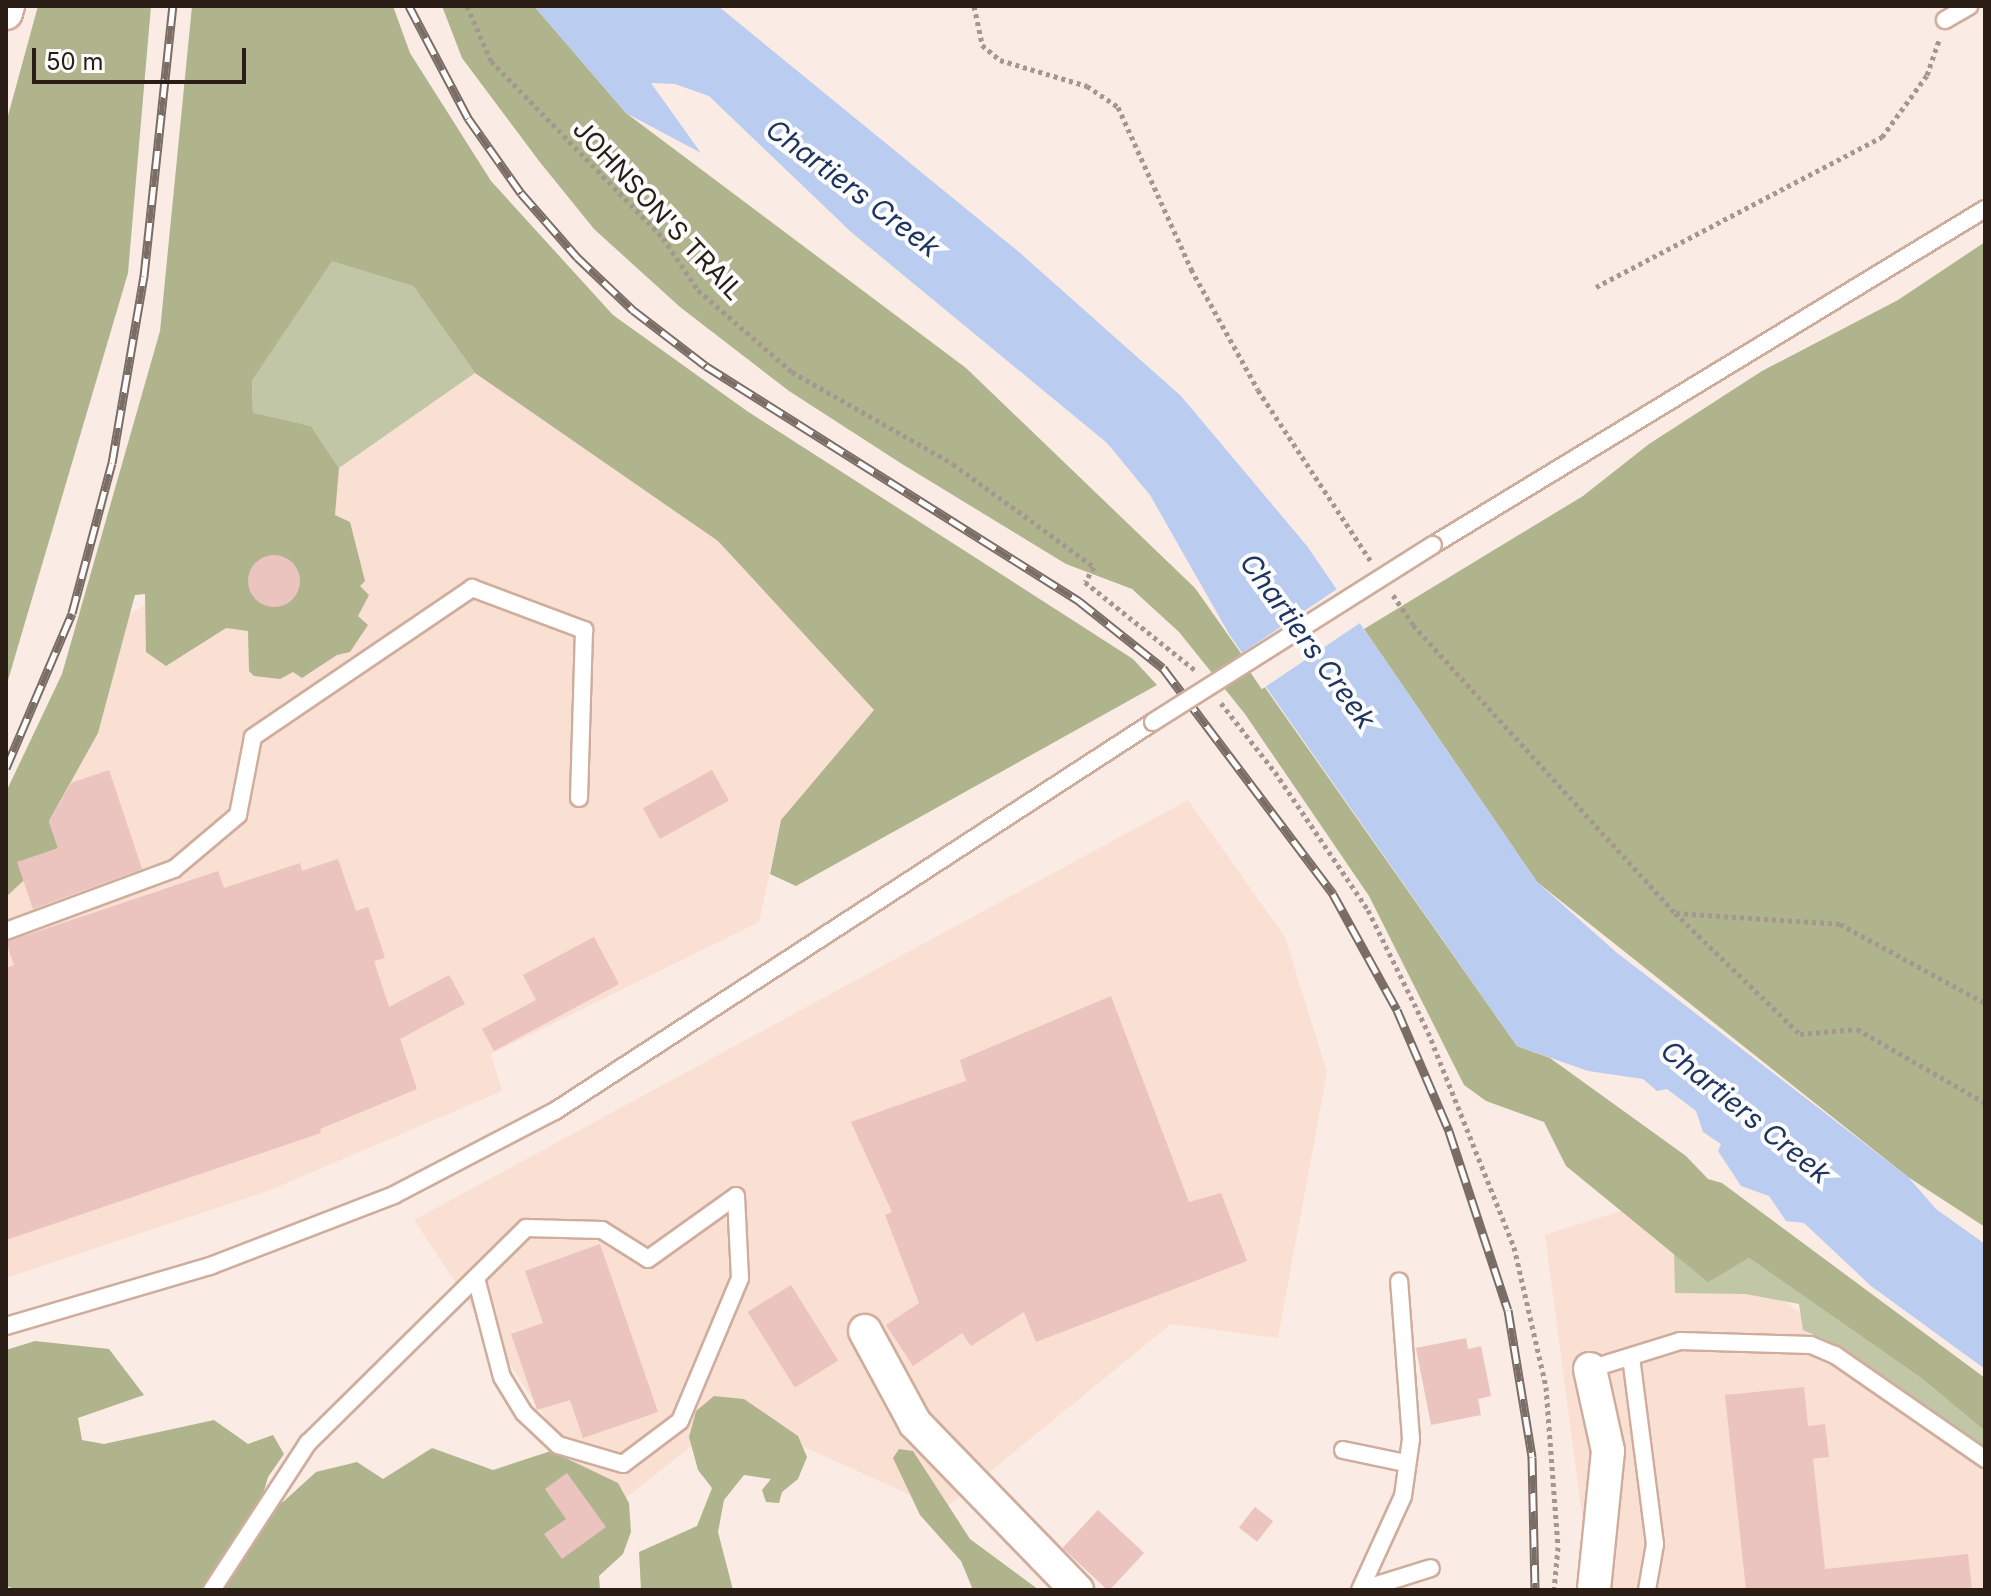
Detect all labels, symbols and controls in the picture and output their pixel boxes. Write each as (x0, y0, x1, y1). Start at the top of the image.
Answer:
scale bar (36, 32, 250, 82)
text: 50 m (46, 47, 104, 76)
water label: Chartiers Creek (760, 112, 946, 264)
street label: JOHNSON'S TRAIL (567, 114, 749, 306)
water label: Chartiers Creek (1233, 547, 1383, 735)
water label: Chartiers Creek (1654, 1033, 1838, 1191)

